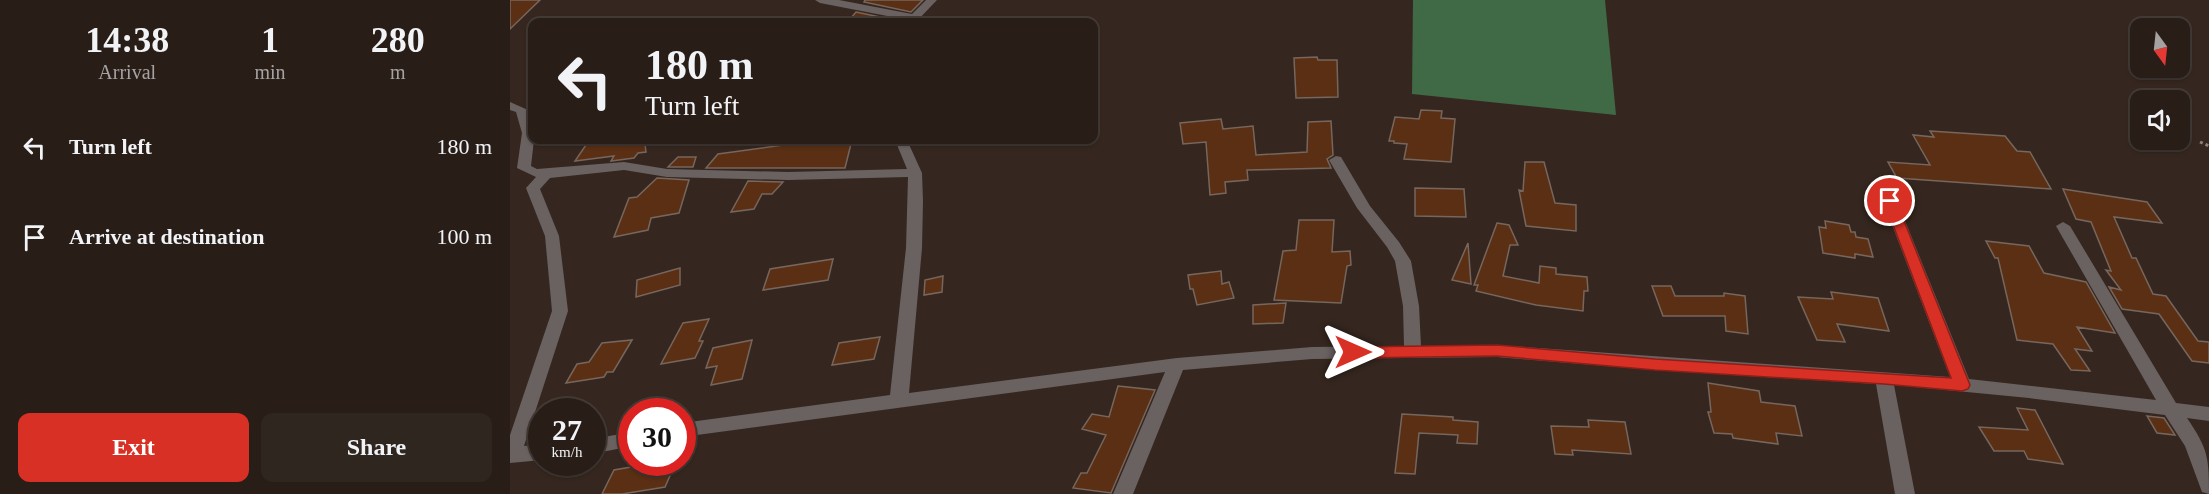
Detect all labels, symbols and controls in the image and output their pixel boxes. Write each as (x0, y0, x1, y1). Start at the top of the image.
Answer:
north arrow (2130, 18, 2190, 78)
map controls (2130, 18, 2190, 150)
text: 14:38 (85, 20, 169, 60)
text: 1 (261, 20, 279, 60)
text: 280 (371, 20, 425, 60)
icon: left (546, 42, 624, 120)
text: 180 m (645, 42, 754, 88)
text: Arrival (98, 61, 156, 83)
text: min (254, 61, 286, 83)
text: m (390, 61, 406, 83)
button: sound (2130, 90, 2190, 150)
text: Turn left (645, 91, 739, 121)
icon: left (18, 131, 51, 164)
text: Turn left (69, 134, 152, 159)
text: 180 m (436, 134, 492, 159)
pin (1864, 175, 1915, 226)
icon: arrive (1873, 184, 1906, 217)
icon: arrive (18, 221, 51, 254)
text: Arrive at destination (69, 224, 265, 249)
text: 100 m (436, 224, 492, 249)
position arrow (1321, 320, 1385, 384)
speed limit sign: 30 (618, 398, 696, 476)
button: Exit (18, 413, 249, 482)
button: Share (261, 413, 492, 482)
text: 27 (552, 413, 582, 446)
text: km/h (552, 444, 582, 460)

